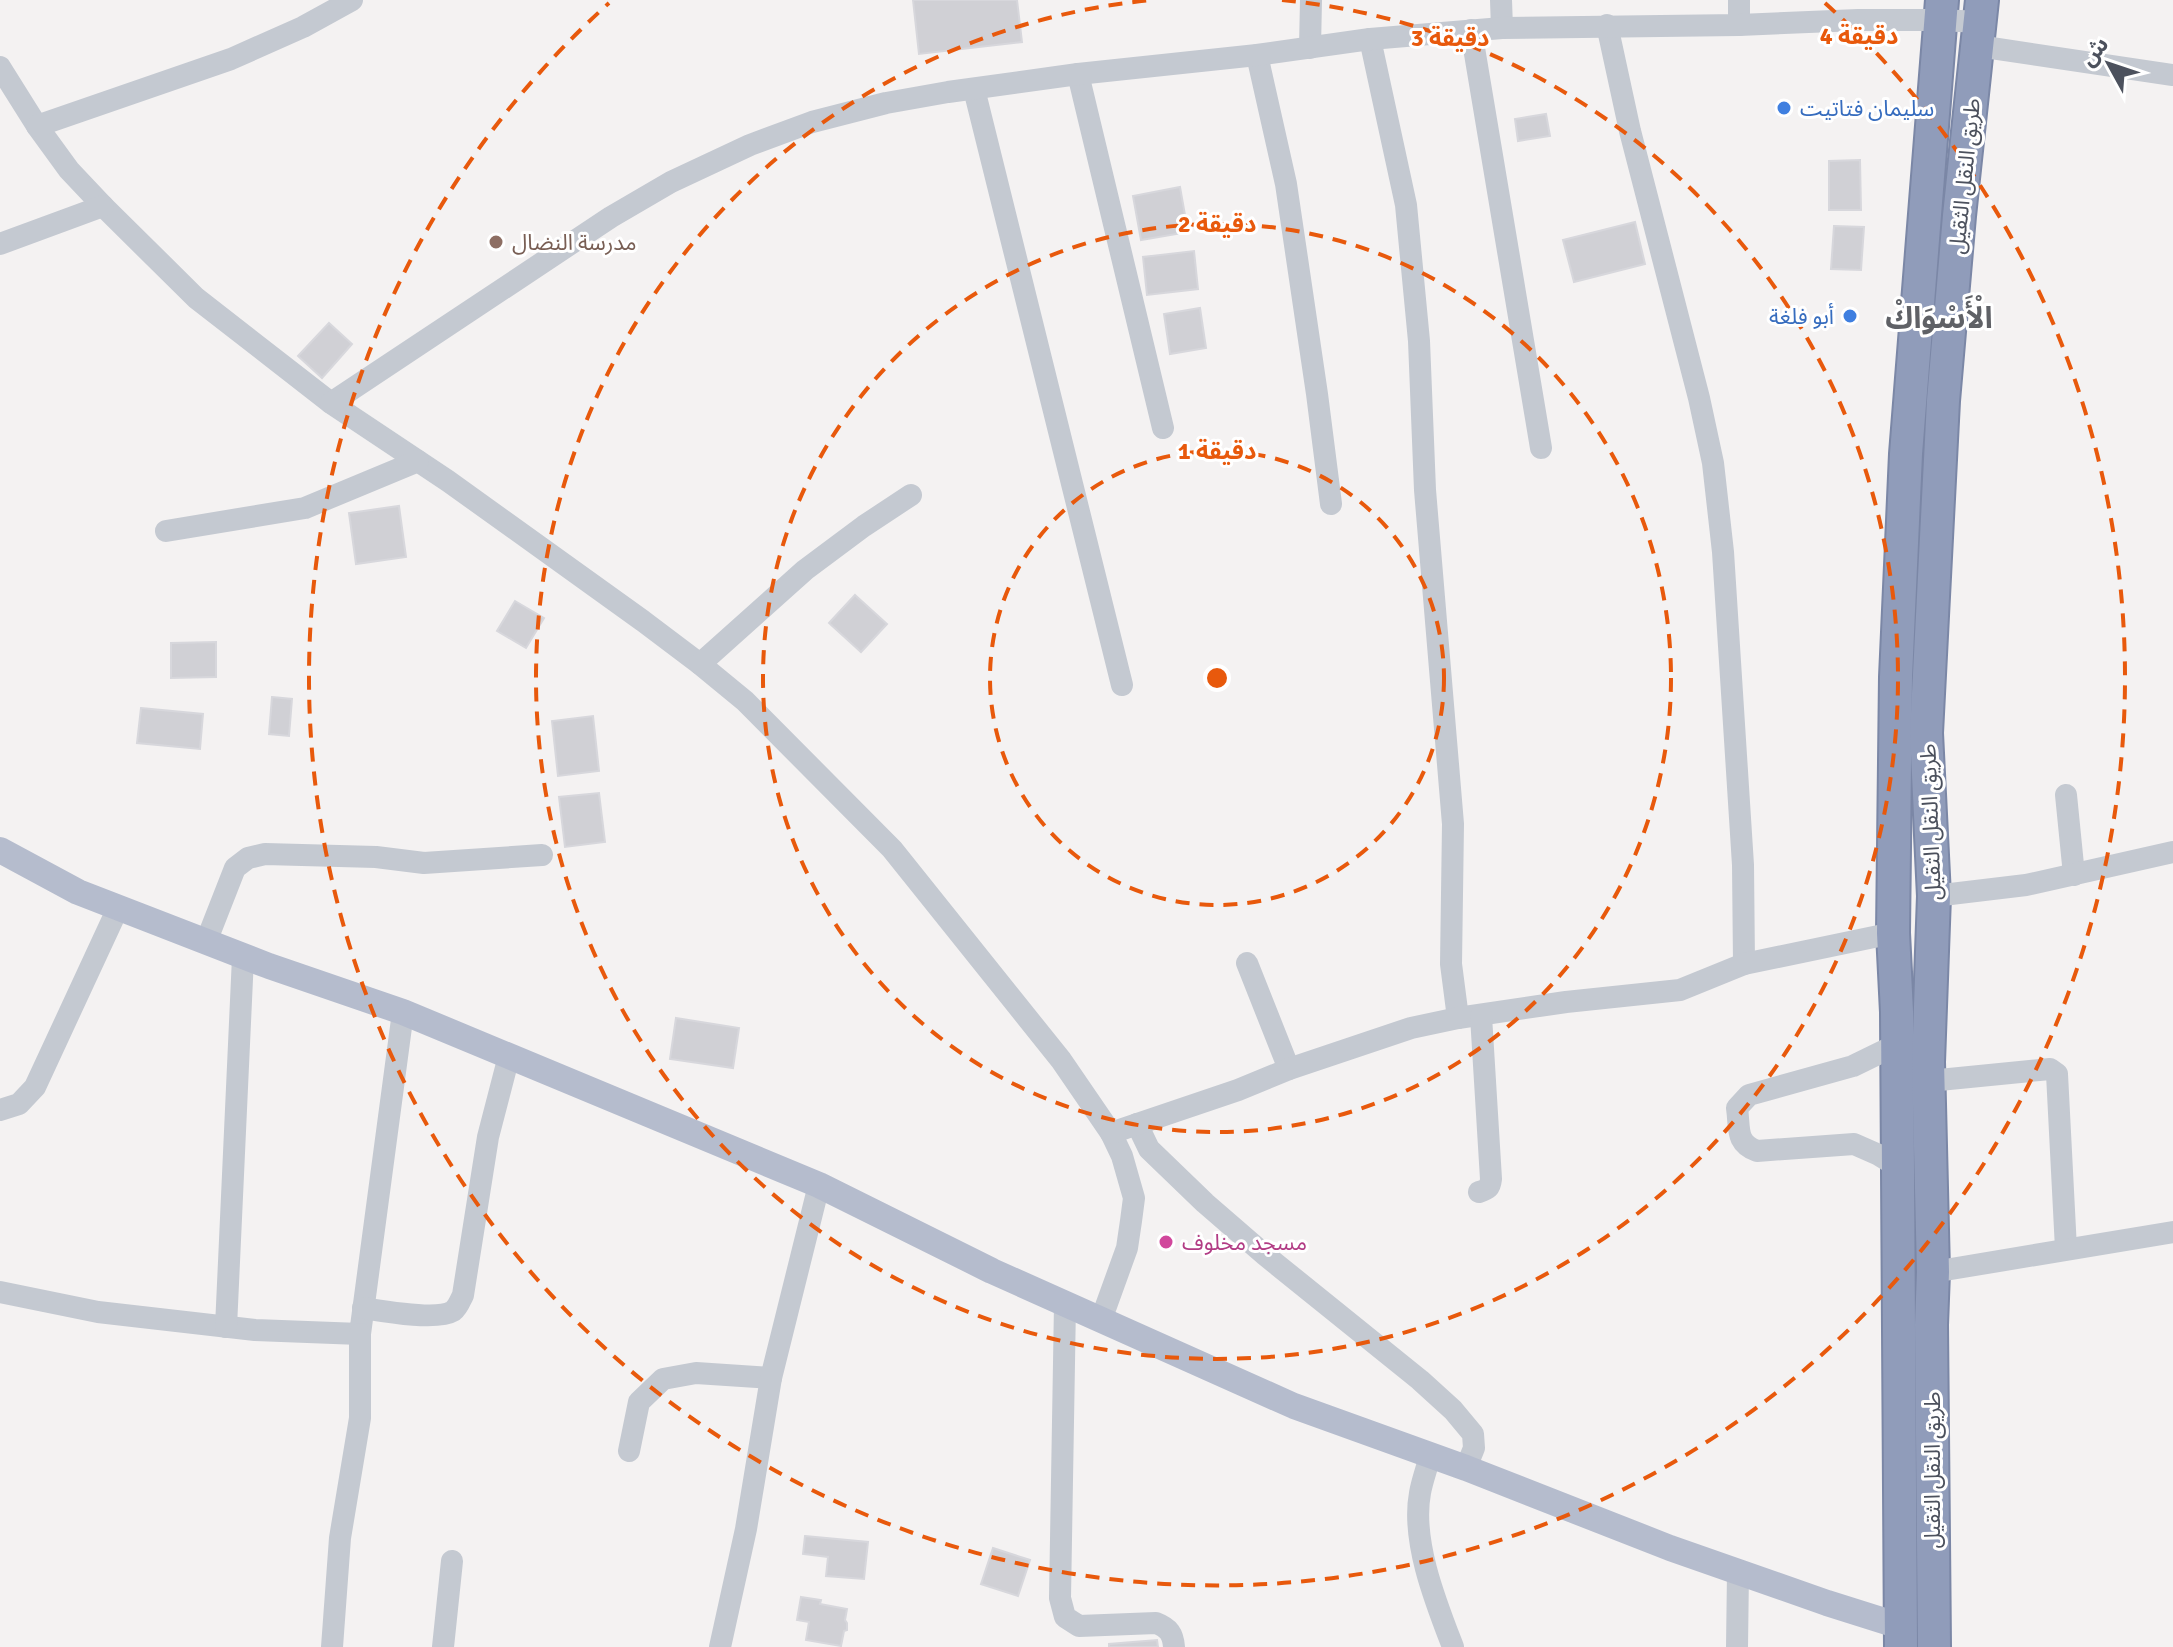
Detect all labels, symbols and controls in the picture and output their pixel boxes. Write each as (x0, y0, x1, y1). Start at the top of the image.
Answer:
text: 4 دقيقة (1820, 21, 1898, 51)
text: 3 دقيقة (1411, 23, 1489, 53)
north arrow (2069, 24, 2149, 104)
text: ش (2074, 31, 2114, 72)
place label: سليمان فتاتيت (1800, 95, 1934, 122)
street label: طريق النقل الثقيل (1943, 97, 1986, 255)
marker: سليمان فتاتيت (1775, 99, 1793, 117)
text: 2 دقيقة (1178, 209, 1256, 239)
place label: مدرسة النضال (512, 229, 637, 256)
marker: مدرسة النضال (487, 233, 505, 251)
district label: الْأَسْوَاكْ (1885, 294, 1993, 337)
place label: أبو فلغة (1769, 303, 1834, 330)
marker: أبو فلغة (1841, 307, 1859, 325)
text: 1 دقيقة (1178, 436, 1256, 466)
centre of rings (1203, 664, 1231, 692)
street label: طريق النقل الثقيل (1914, 743, 1947, 901)
place label: مسجد مخلوف (1182, 1229, 1307, 1256)
marker: مسجد مخلوف (1157, 1233, 1175, 1251)
street label: طريق النقل الثقيل (1919, 1392, 1946, 1548)

